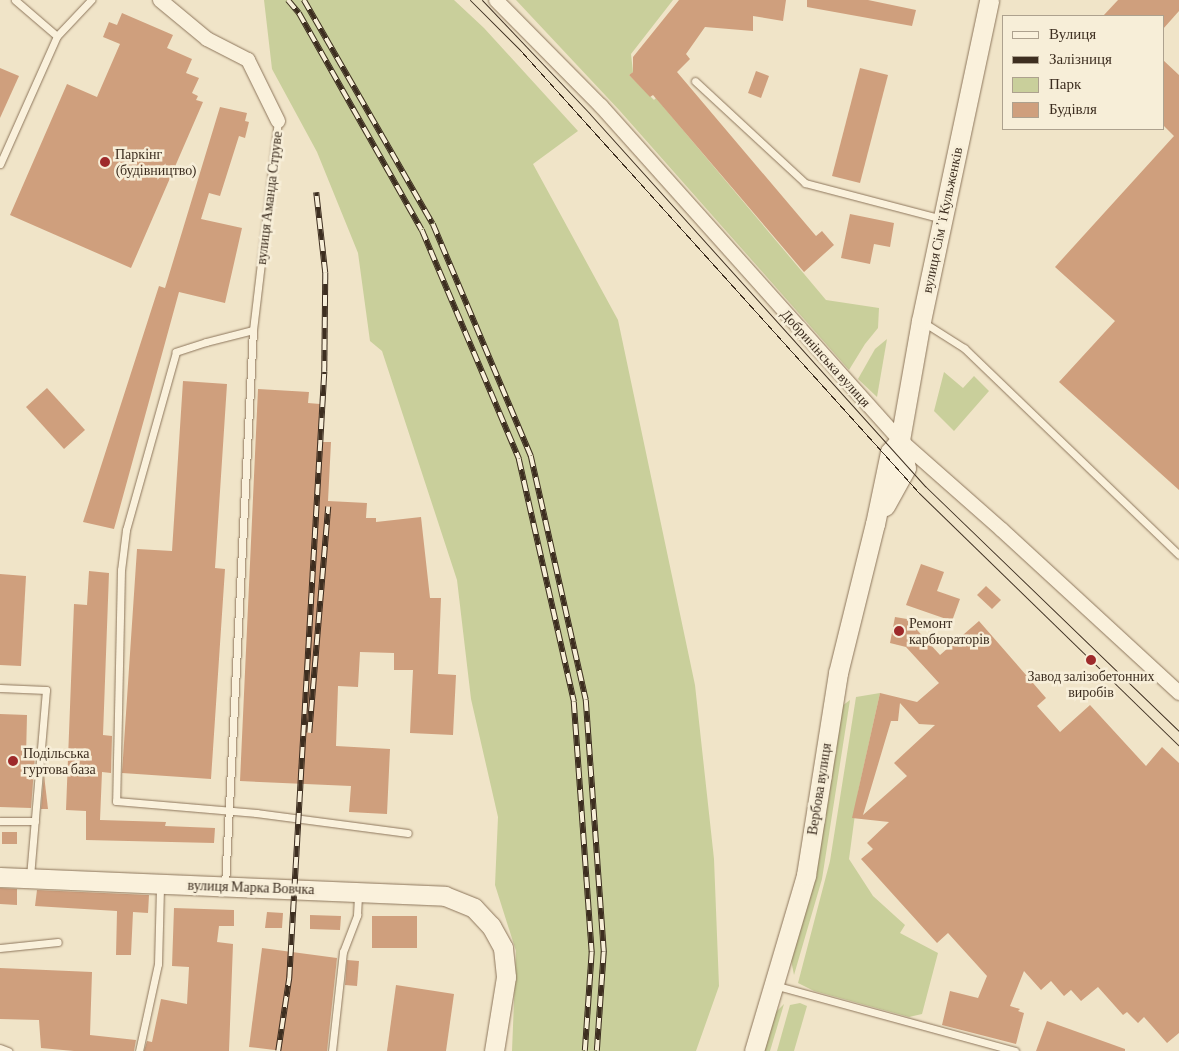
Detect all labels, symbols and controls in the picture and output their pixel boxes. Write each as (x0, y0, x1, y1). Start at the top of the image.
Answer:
legend (1002, 15, 1164, 130)
text: Вулиця (1049, 26, 1096, 42)
text: Залізниця (1049, 51, 1112, 67)
text: Парк (1049, 76, 1081, 92)
text: Будівля (1049, 101, 1097, 117)
street label: вулиця Аманда Струве (252, 130, 286, 266)
street label: вулиця Сімʼї Кульженків (918, 145, 966, 295)
place label: Паркінг (будівництво) (115, 146, 197, 178)
marker: Паркінг (будівництво) (99, 156, 111, 168)
street label: Добринінська вулиця (778, 306, 874, 410)
place label: Ремонт карбюраторів (909, 615, 990, 648)
marker: Ремонт карбюраторів (893, 625, 905, 637)
marker: Завод залізобетонних виробів (1085, 654, 1097, 666)
place label: Завод залізобетонних виробів (1028, 668, 1154, 700)
street label: Вербова вулиця (803, 742, 835, 836)
place label: Подільська гуртова база (23, 745, 96, 778)
marker: Подільська гуртова база (7, 755, 19, 767)
street label: вулиця Марка Вовчка (187, 876, 315, 898)

